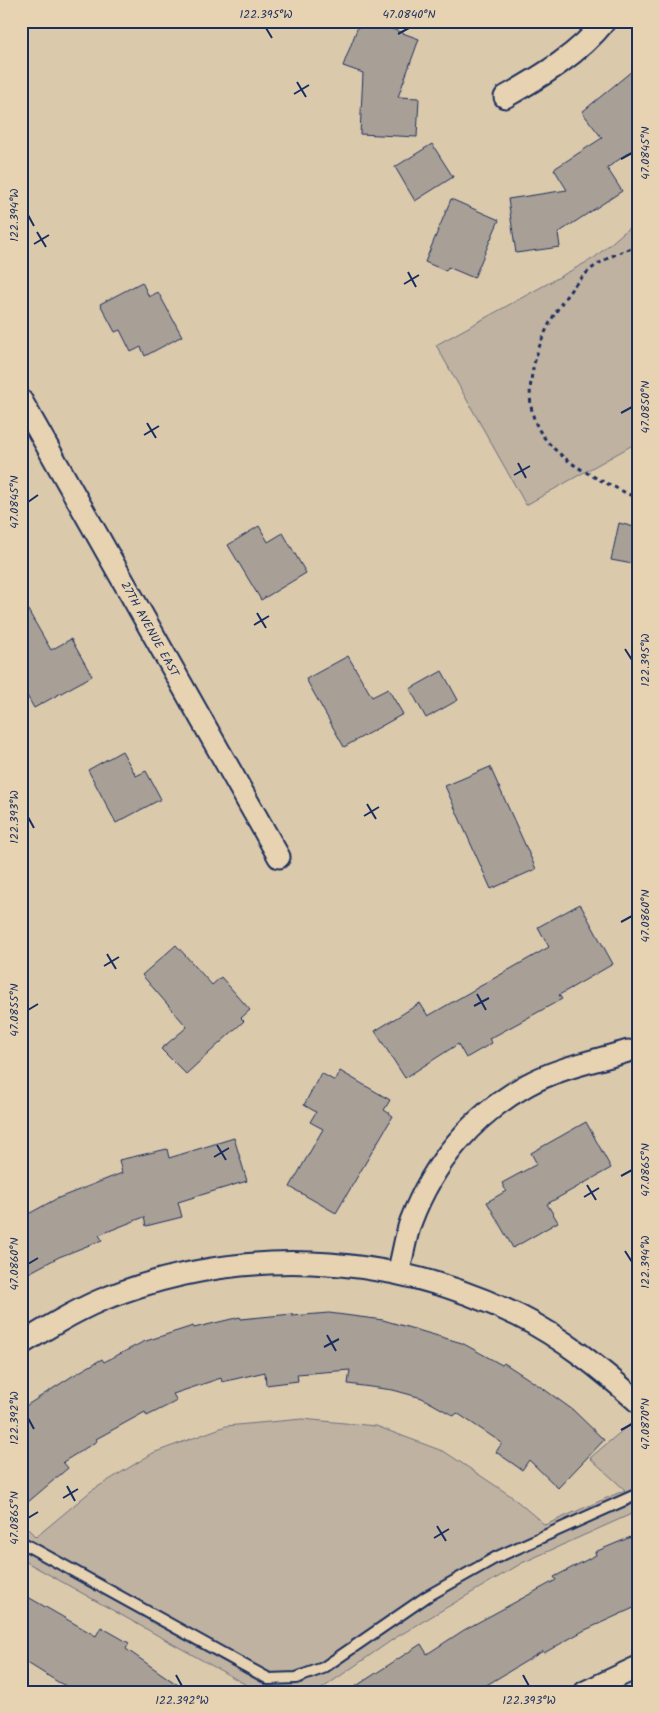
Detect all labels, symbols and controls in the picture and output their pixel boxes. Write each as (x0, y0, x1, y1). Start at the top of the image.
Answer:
text: 122.395°W (239, 5, 293, 24)
text: 47.0840°N (382, 5, 436, 24)
text: 47.0845°N (636, 126, 655, 180)
text: 122.394°W (5, 188, 24, 242)
text: 47.0850°N (636, 381, 655, 433)
text: 47.0845°N (5, 475, 24, 529)
street label: 27TH AVENUE EAST (115, 578, 185, 682)
text: 122.395°W (636, 633, 655, 687)
text: 122.393°W (5, 790, 24, 844)
text: 47.0860°N (636, 889, 655, 943)
text: 47.0855°N (5, 983, 24, 1037)
text: 47.0865°N (636, 1143, 655, 1197)
text: 122.394°W (636, 1235, 655, 1289)
text: 47.0860°N (5, 1237, 24, 1291)
text: 122.392°W (5, 1391, 24, 1445)
text: 47.0870°N (636, 1398, 655, 1450)
text: 47.0865°N (5, 1491, 24, 1545)
text: 122.392°W (155, 1691, 209, 1710)
text: 122.393°W (502, 1691, 556, 1710)

